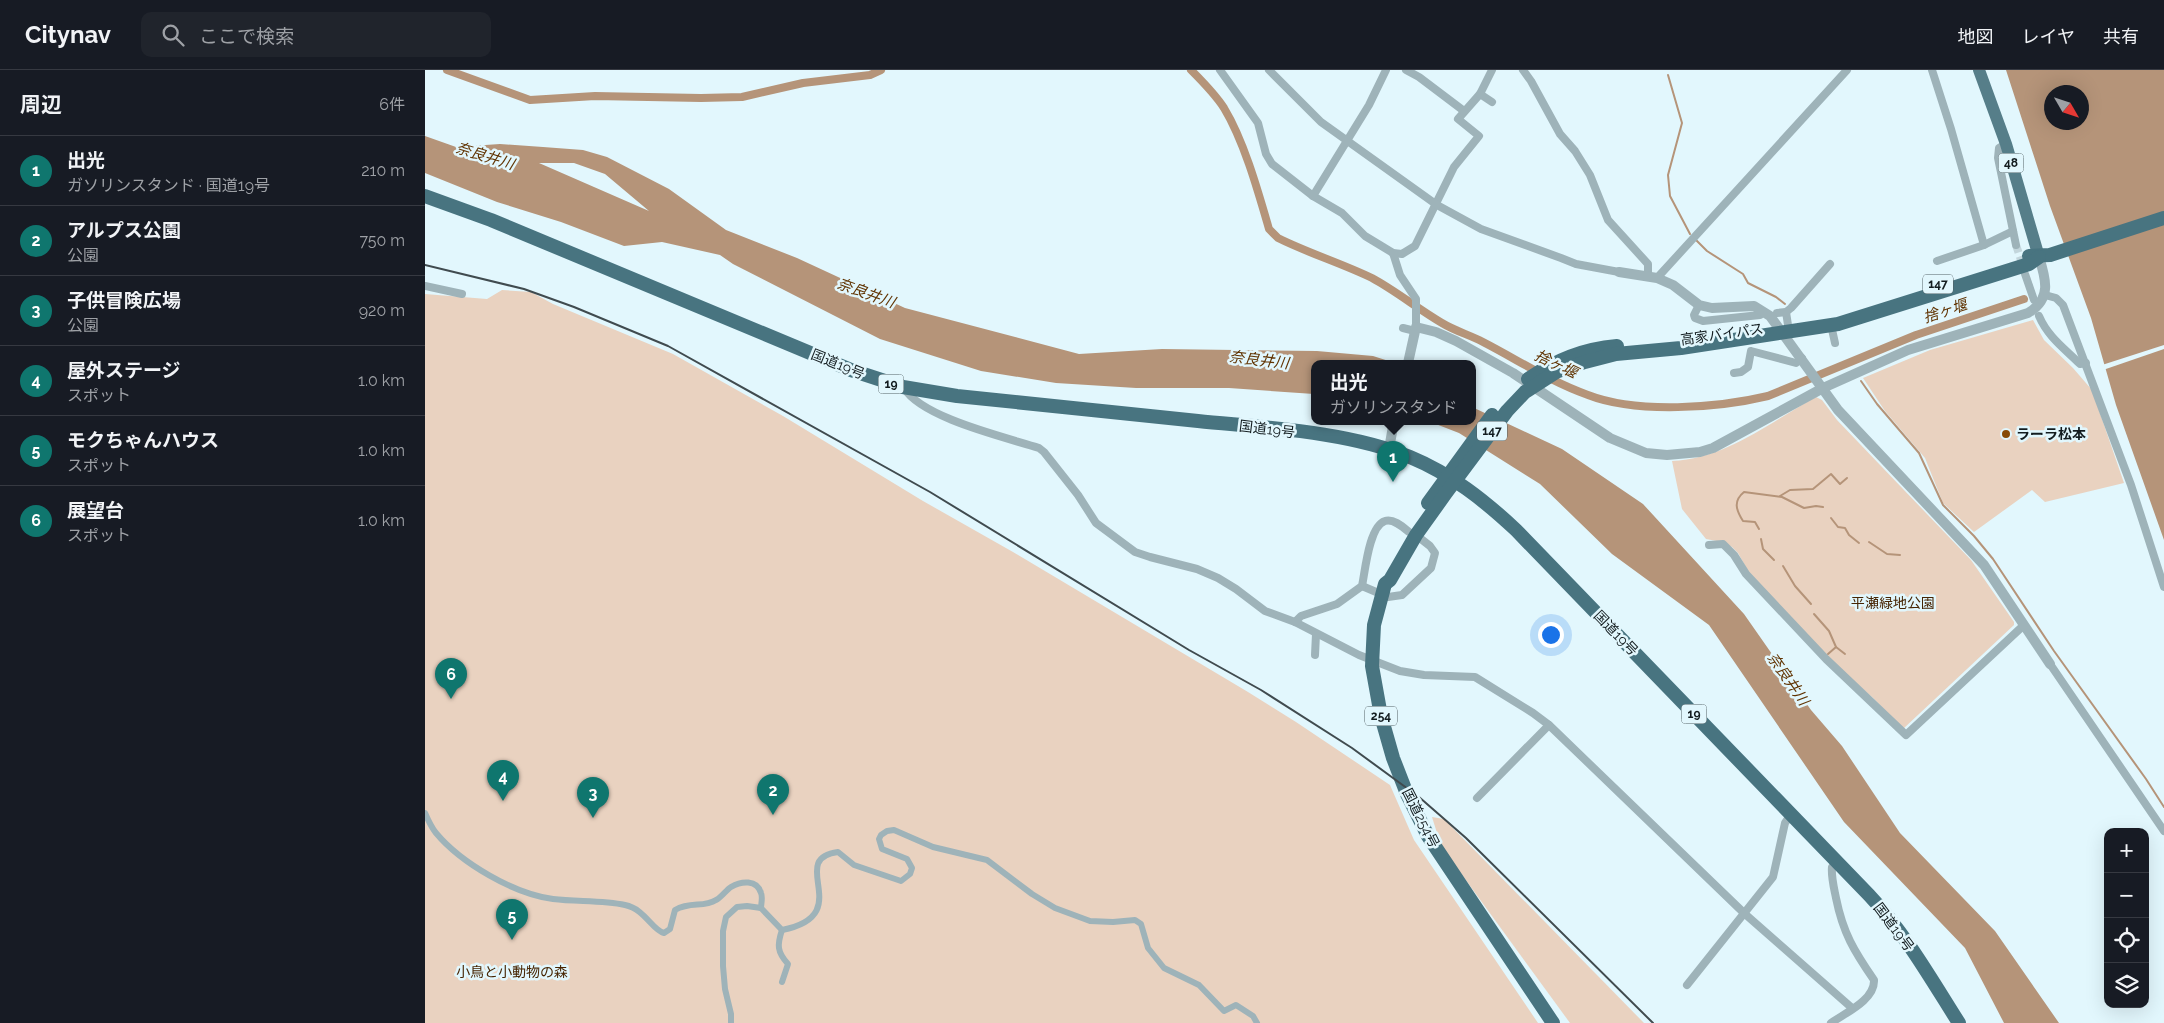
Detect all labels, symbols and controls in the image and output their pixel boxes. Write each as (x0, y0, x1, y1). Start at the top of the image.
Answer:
search box (141, 12, 491, 57)
text: Citynav (25, 20, 111, 49)
icon: search (159, 21, 187, 49)
text: ここで検索 (199, 25, 294, 47)
text: 地図 (1958, 26, 1994, 47)
text: レイヤ (2022, 26, 2075, 47)
text: 共有 (2103, 26, 2139, 47)
north arrow (2044, 85, 2089, 130)
text: 周辺 (20, 92, 62, 117)
text: 6件 (379, 95, 405, 114)
water label: 奈良井川 (454, 139, 518, 174)
text: 出光 (67, 149, 105, 171)
road number: 48 (1999, 154, 2023, 172)
text: 1 (32, 161, 40, 180)
text: 210 m (361, 161, 405, 180)
text: ガソリンスタンド · 国道19号 (67, 176, 270, 195)
text: アルプス公園 (67, 219, 181, 241)
text: 2 (31, 231, 41, 250)
text: 750 m (359, 231, 405, 250)
text: 公園 (67, 246, 99, 265)
water label: 奈良井川 (835, 274, 899, 312)
road number: 147 (1923, 274, 1953, 293)
text: 子供冒険広場 (67, 289, 181, 311)
water label: 捨ヶ堰 (1921, 295, 1972, 327)
text: 3 (32, 301, 40, 320)
text: 920 m (359, 301, 405, 320)
text: 公園 (67, 316, 99, 335)
street label: 高家バイパス (1679, 320, 1765, 348)
street label: 国道19号 (809, 346, 867, 382)
water label: 捨ヶ堰 (1532, 346, 1583, 383)
water label: 奈良井川 (1228, 347, 1292, 373)
text: 屋外ステージ (67, 359, 181, 381)
popup (1311, 360, 1476, 425)
text: 4 (31, 371, 41, 390)
text: 1.0 km (358, 371, 405, 390)
text: 出光 (1330, 371, 1368, 393)
road number: 19 (879, 374, 903, 394)
text: スポット (67, 386, 131, 405)
text: ガソリンスタンド (1330, 398, 1457, 417)
street label: 国道19号 (1238, 418, 1296, 440)
road number: 147 (1477, 422, 1507, 441)
place label: ラーラ松本 (2016, 426, 2086, 442)
marker: ラーラ松本 (2000, 428, 2012, 440)
text: モクちゃんハウス (67, 429, 219, 451)
text: 5 (32, 441, 40, 460)
text: 1.0 km (358, 441, 405, 460)
pin: 1 (1377, 441, 1409, 482)
text: スポット (67, 456, 131, 475)
text: 展望台 (67, 499, 124, 521)
text: 6 (31, 511, 41, 530)
text: 1.0 km (358, 511, 405, 530)
text: スポット (67, 526, 131, 545)
park label: 平瀬緑地公園 (1851, 595, 1935, 611)
street label: 国道19号 (1591, 607, 1641, 659)
your location (1538, 622, 1564, 648)
water label: 奈良井川 (1763, 649, 1814, 710)
pin: 6 (435, 658, 467, 699)
road number: 19 (1681, 704, 1707, 724)
road number: 254 (1365, 706, 1397, 726)
pin: 4 (487, 760, 519, 801)
pin: 2 (757, 774, 789, 815)
pin: 3 (577, 777, 609, 818)
street label: 国道254号 (1399, 786, 1443, 850)
map controls (2104, 828, 2149, 1008)
button: + (2104, 828, 2149, 873)
button: − (2104, 873, 2149, 918)
pin: 5 (496, 899, 528, 940)
street label: 国道19号 (1871, 900, 1917, 954)
button: locate (2104, 918, 2149, 963)
button: layers (2104, 963, 2149, 1008)
park label: 小鳥と小動物の森 (456, 964, 568, 980)

